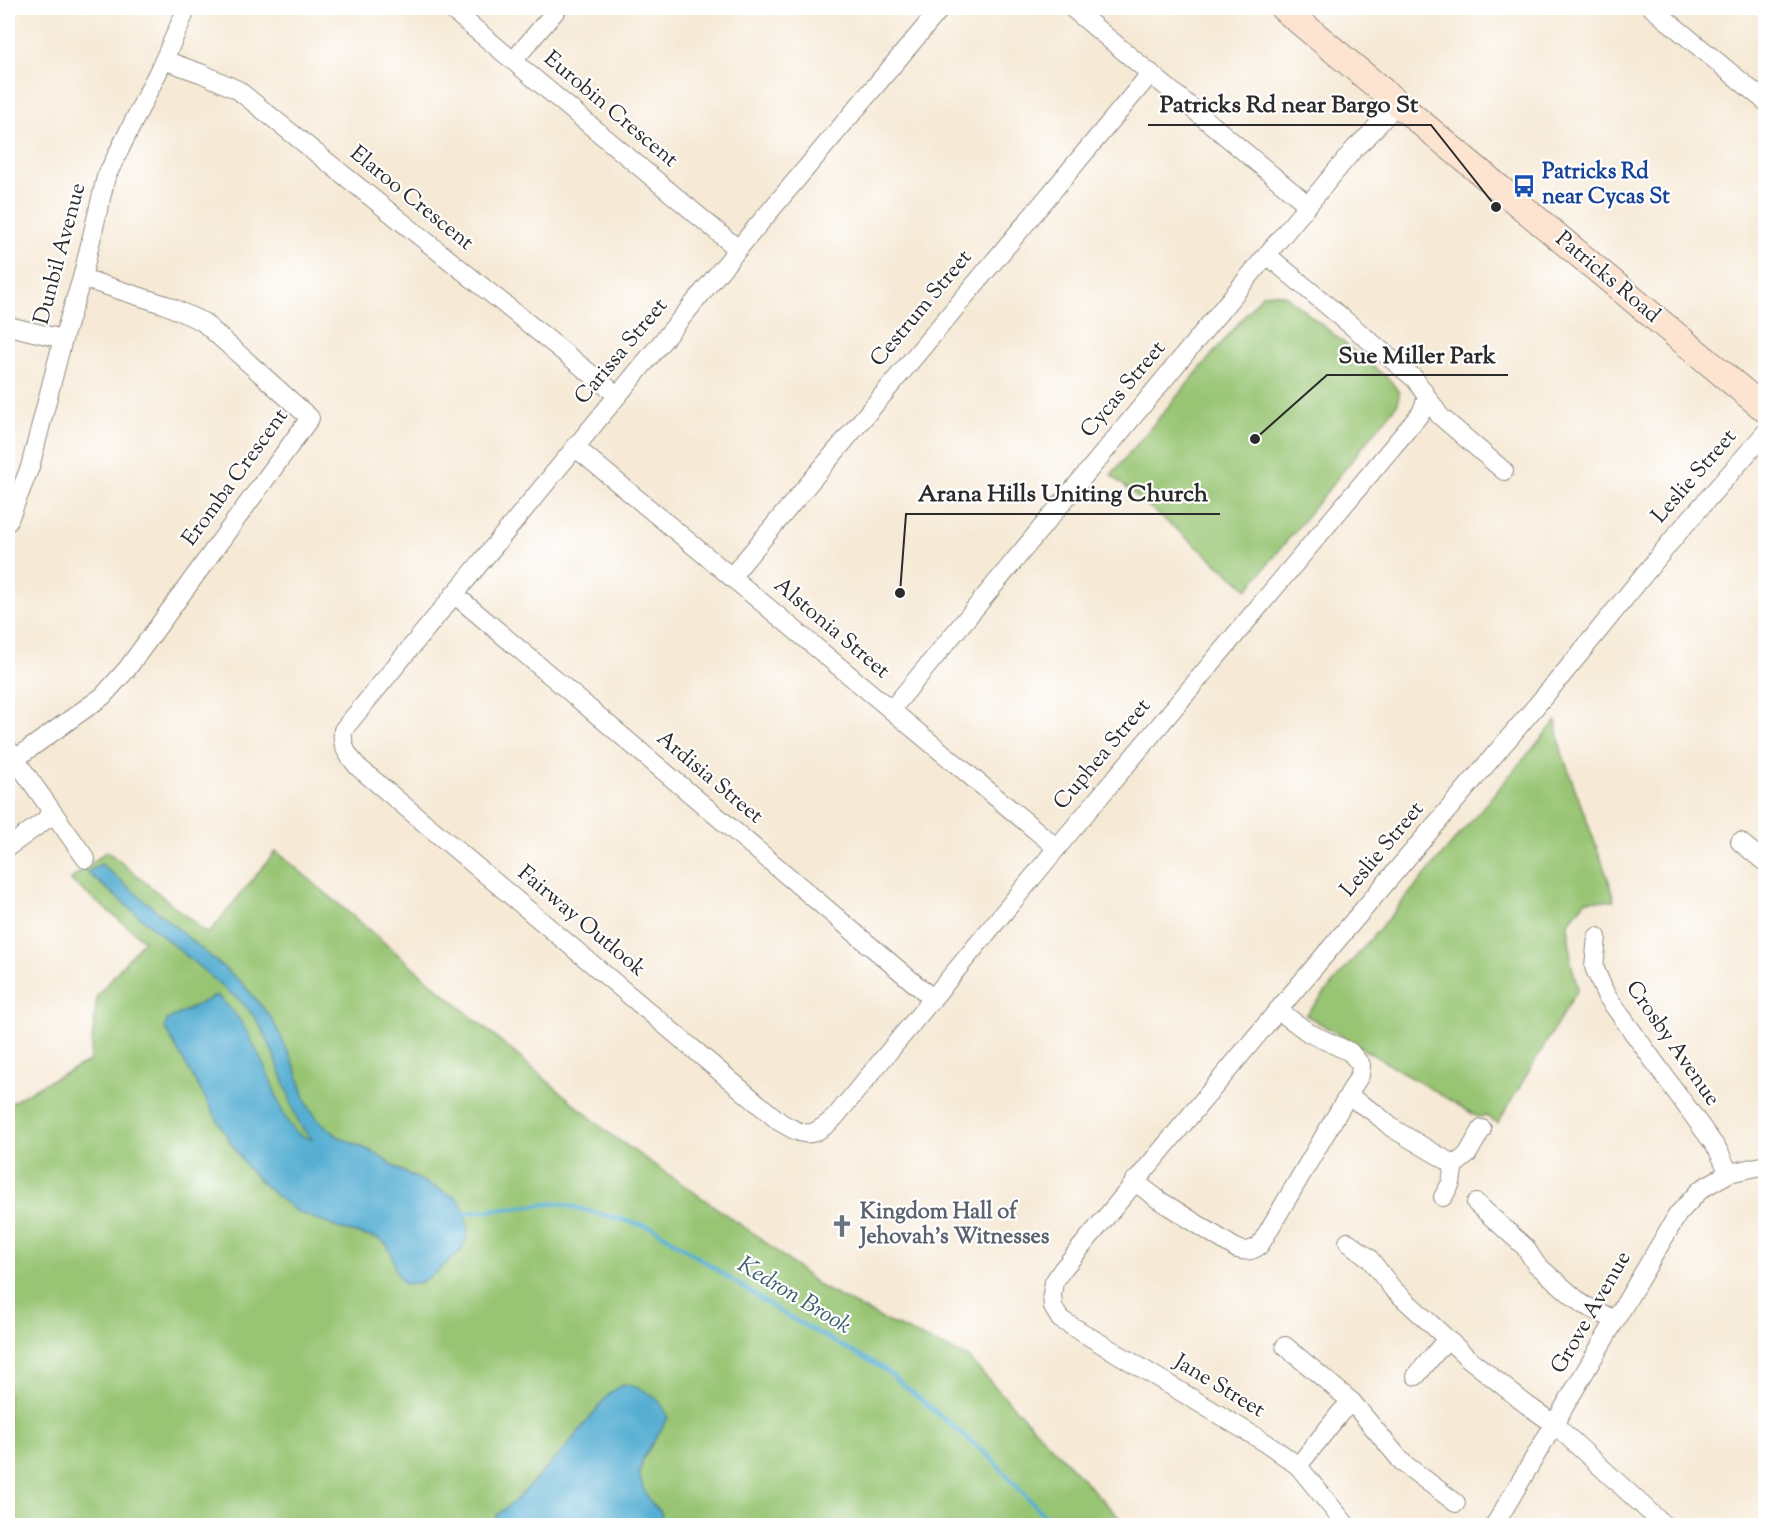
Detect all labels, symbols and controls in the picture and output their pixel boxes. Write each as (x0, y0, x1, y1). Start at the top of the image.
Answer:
street label: Eurobin Crescent (536, 44, 685, 176)
callout: Patricks Rd near Bargo St (1148, 83, 1431, 125)
text: Patricks Rd near Bargo St (1160, 89, 1419, 123)
street label: Elaroo Crescent (342, 139, 480, 259)
place label: Patricks Rd near Cycas St (1542, 157, 1670, 214)
bus stop icon: Patricks Rd near Cycas St (1511, 173, 1537, 199)
street label: Dunbil Avenue (27, 180, 95, 328)
street label: Patricks Road (1547, 224, 1667, 332)
street label: Cestrum Street (863, 243, 981, 374)
street label: Carissa Street (568, 291, 677, 412)
callout: Sue Miller Park (1327, 333, 1508, 375)
street label: Cycas Street (1074, 334, 1175, 446)
text: Sue Miller Park (1338, 340, 1497, 374)
street label: Eromba Crescent (175, 402, 297, 554)
street label: Leslie Street (1645, 422, 1745, 531)
callout: Arana Hills Uniting Church (906, 472, 1220, 514)
text: Arana Hills Uniting Church (918, 478, 1209, 512)
street label: Alstonia Street (766, 571, 896, 688)
street label: Cuphea Street (1047, 692, 1160, 818)
street label: Ardisia Street (649, 724, 770, 833)
street label: Leslie Street (1333, 795, 1433, 905)
street label: Fairway Outlook (510, 859, 652, 985)
street label: Crosby Avenue (1617, 975, 1727, 1113)
place label: Kingdom Hall of Jehovah's Witnesses (858, 1197, 1050, 1254)
church icon: Kingdom Hall of Jehovah's Witnesses (829, 1213, 855, 1239)
street label: Grove Avenue (1544, 1246, 1640, 1380)
water label: Kedron Brook (731, 1249, 858, 1343)
street label: Jane Street (1167, 1347, 1271, 1427)

